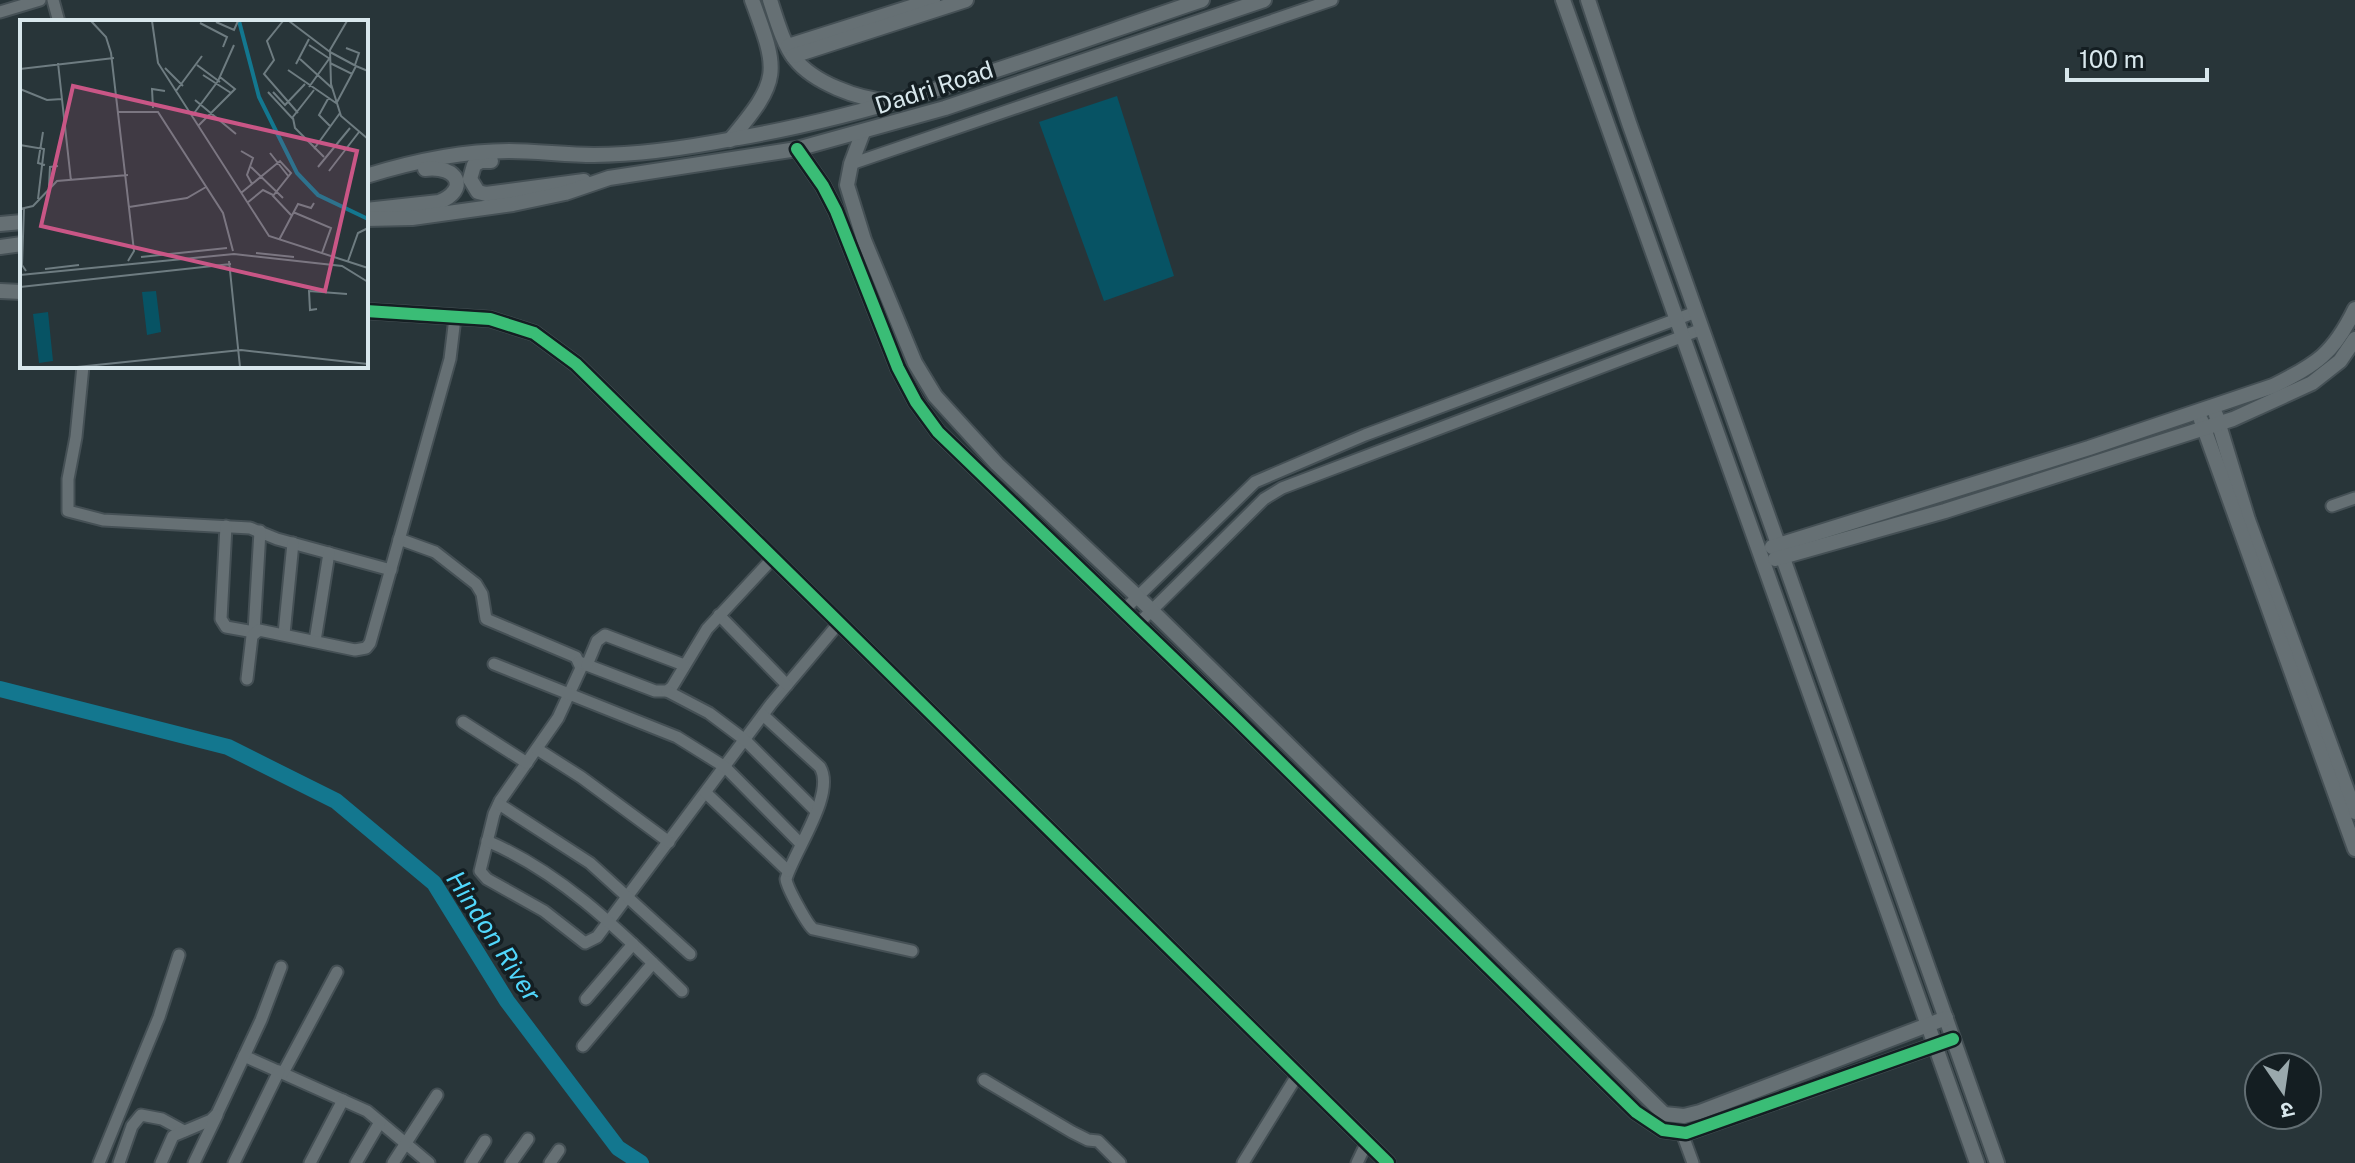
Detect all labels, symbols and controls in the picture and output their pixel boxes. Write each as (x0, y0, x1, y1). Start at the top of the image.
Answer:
inset map (20, 20, 368, 368)
scale bar (2067, 32, 2207, 82)
text: 100 m (2079, 45, 2145, 73)
street label: Dadri Road (871, 55, 997, 119)
water label: Hindon River (440, 865, 548, 1007)
north arrow (2243, 1051, 2323, 1131)
text: उ (2277, 1096, 2297, 1125)

